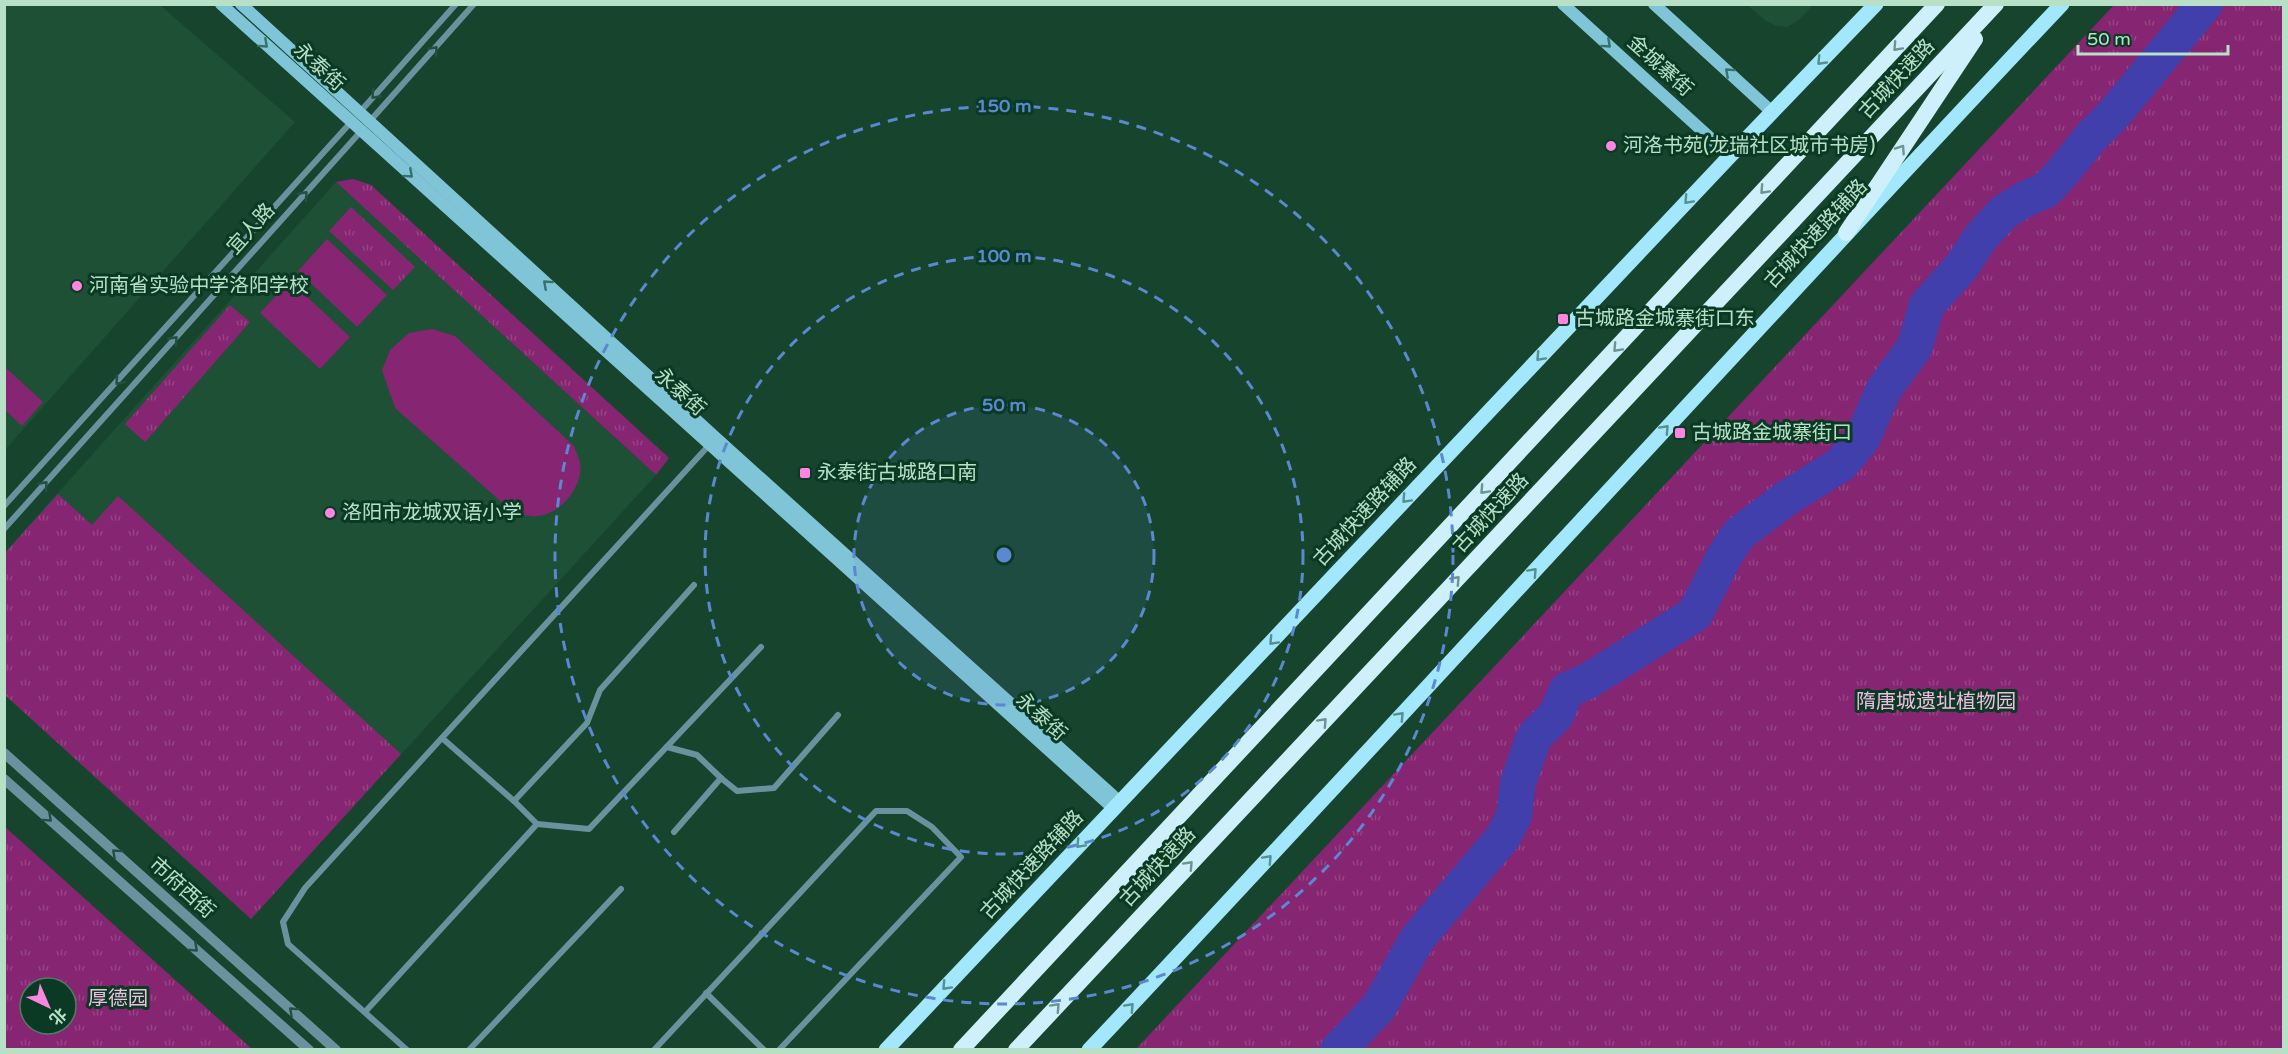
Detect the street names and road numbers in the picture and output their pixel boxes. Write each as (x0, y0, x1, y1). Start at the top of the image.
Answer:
street label: 金城寨街 (1622, 30, 1698, 102)
street label: 古城快速路 (1854, 34, 1940, 124)
street label: 永泰街 (289, 38, 349, 96)
street label: 古城快速路辅路 (1759, 175, 1873, 293)
street label: 宜人路 (222, 199, 280, 259)
street label: 永泰街 (650, 363, 710, 421)
street label: 古城快速路辅路 (1308, 453, 1422, 571)
street label: 古城快速路 (1448, 468, 1534, 558)
street label: 永泰街 (1011, 688, 1071, 746)
street label: 古城快速路辅路 (975, 806, 1089, 924)
street label: 古城快速路 (1115, 822, 1201, 912)
street label: 市府西街 (144, 852, 220, 924)

